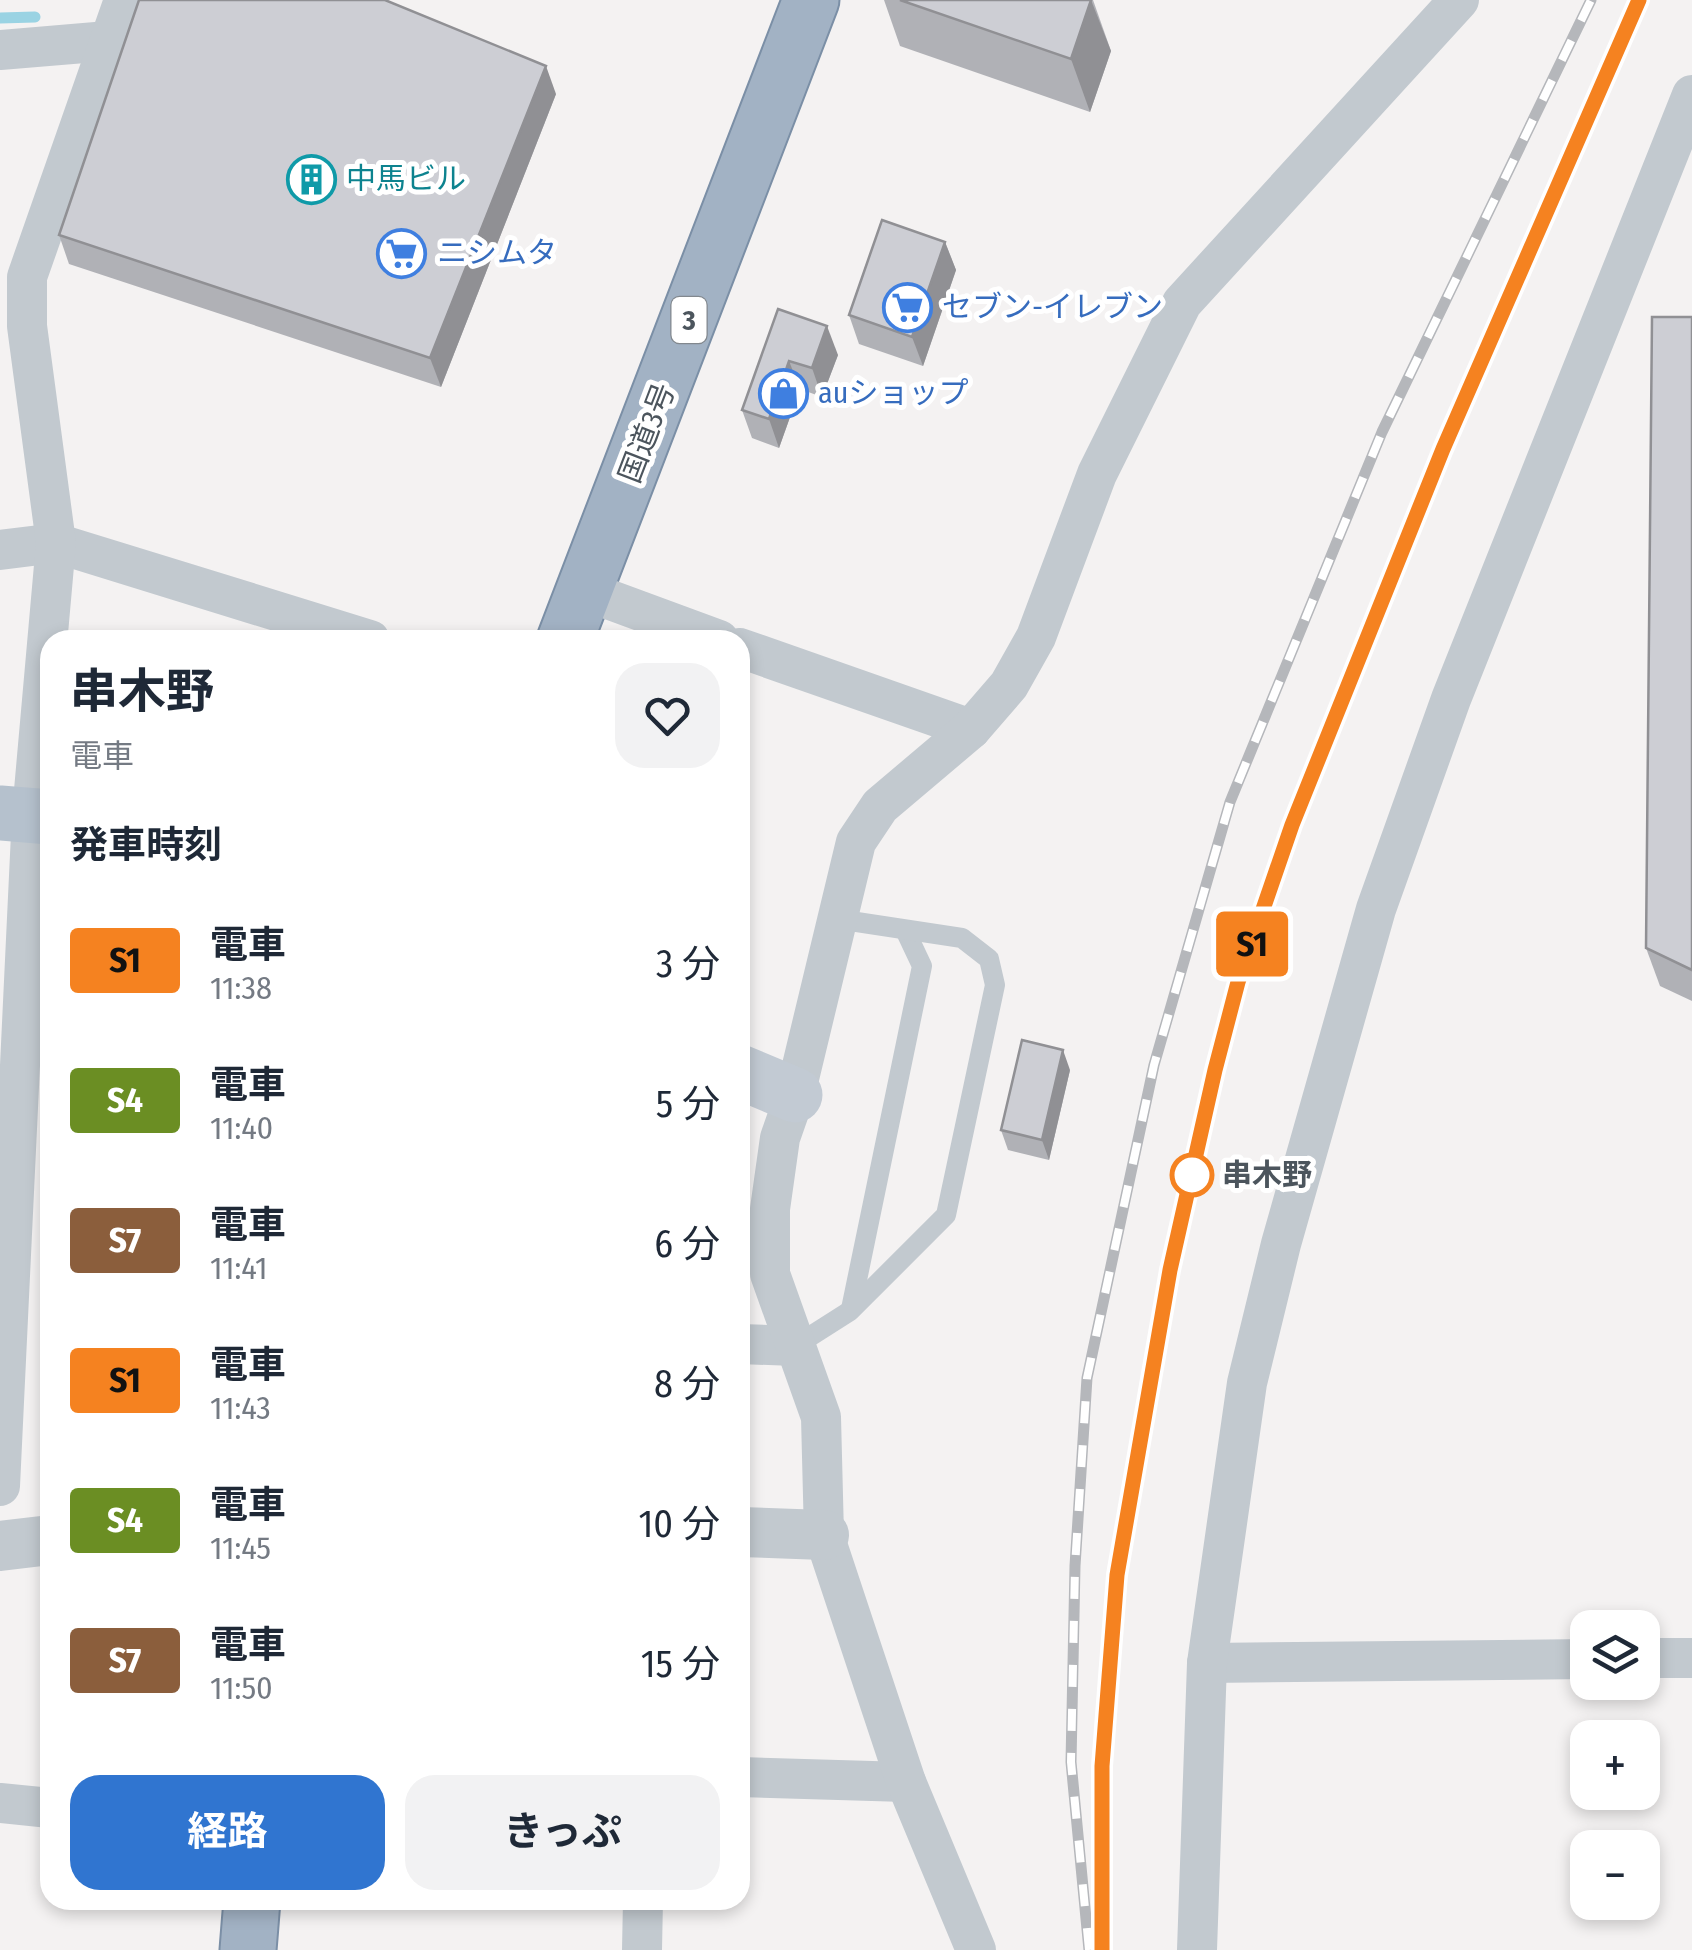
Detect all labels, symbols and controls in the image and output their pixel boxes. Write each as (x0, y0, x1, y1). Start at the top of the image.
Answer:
building icon: 中馬ビル (285, 153, 337, 205)
place label: 中馬ビル (346, 161, 466, 197)
supermarket icon: ニシムタ (376, 227, 428, 279)
place label: ニシムタ (437, 235, 557, 271)
supermarket icon: セブン-イレブン (881, 281, 933, 333)
place label: セブン-イレブン (942, 289, 1163, 325)
road number: 3 (672, 297, 706, 343)
shop icon: auショップ (757, 367, 809, 419)
place label: auショップ (818, 375, 968, 411)
street label: 国道3号 (612, 378, 682, 488)
text: 串木野 (70, 663, 214, 721)
button: heart (615, 663, 720, 768)
text: 電車 (70, 737, 134, 775)
text: 発車時刻 (70, 822, 222, 868)
line badge: S1 (1207, 912, 1297, 976)
text: 電車 (210, 922, 286, 968)
text: S1 (1236, 923, 1268, 965)
text: S1 (109, 939, 141, 981)
text: 3 分 (656, 941, 720, 987)
text: 11:38 (210, 969, 272, 1007)
text: 電車 (210, 1062, 286, 1108)
text: S4 (107, 1079, 143, 1121)
text: 5 分 (656, 1081, 720, 1127)
text: 11:40 (210, 1109, 273, 1147)
marker: 串木野 (1171, 1154, 1213, 1196)
place label: 串木野 (1222, 1157, 1312, 1193)
text: 電車 (210, 1202, 286, 1248)
text: S7 (109, 1219, 141, 1261)
text: 6 分 (654, 1221, 720, 1267)
text: 11:41 (210, 1249, 267, 1287)
text: 電車 (210, 1342, 286, 1388)
text: S1 (109, 1359, 141, 1401)
text: 8 分 (654, 1361, 720, 1407)
text: 11:43 (210, 1389, 271, 1427)
text: 電車 (210, 1482, 286, 1528)
text: S4 (107, 1499, 143, 1541)
text: 10 分 (638, 1501, 720, 1547)
text: 11:45 (210, 1529, 271, 1567)
map controls (1570, 1610, 1660, 1920)
button: layers (1570, 1610, 1660, 1700)
text: 電車 (210, 1622, 286, 1668)
text: S7 (109, 1639, 141, 1681)
text: 15 分 (641, 1641, 720, 1687)
text: 11:50 (210, 1669, 273, 1707)
button: + (1570, 1720, 1660, 1810)
button: 経路 (70, 1775, 385, 1890)
button: きっぷ (405, 1775, 720, 1890)
button: − (1570, 1830, 1660, 1920)

